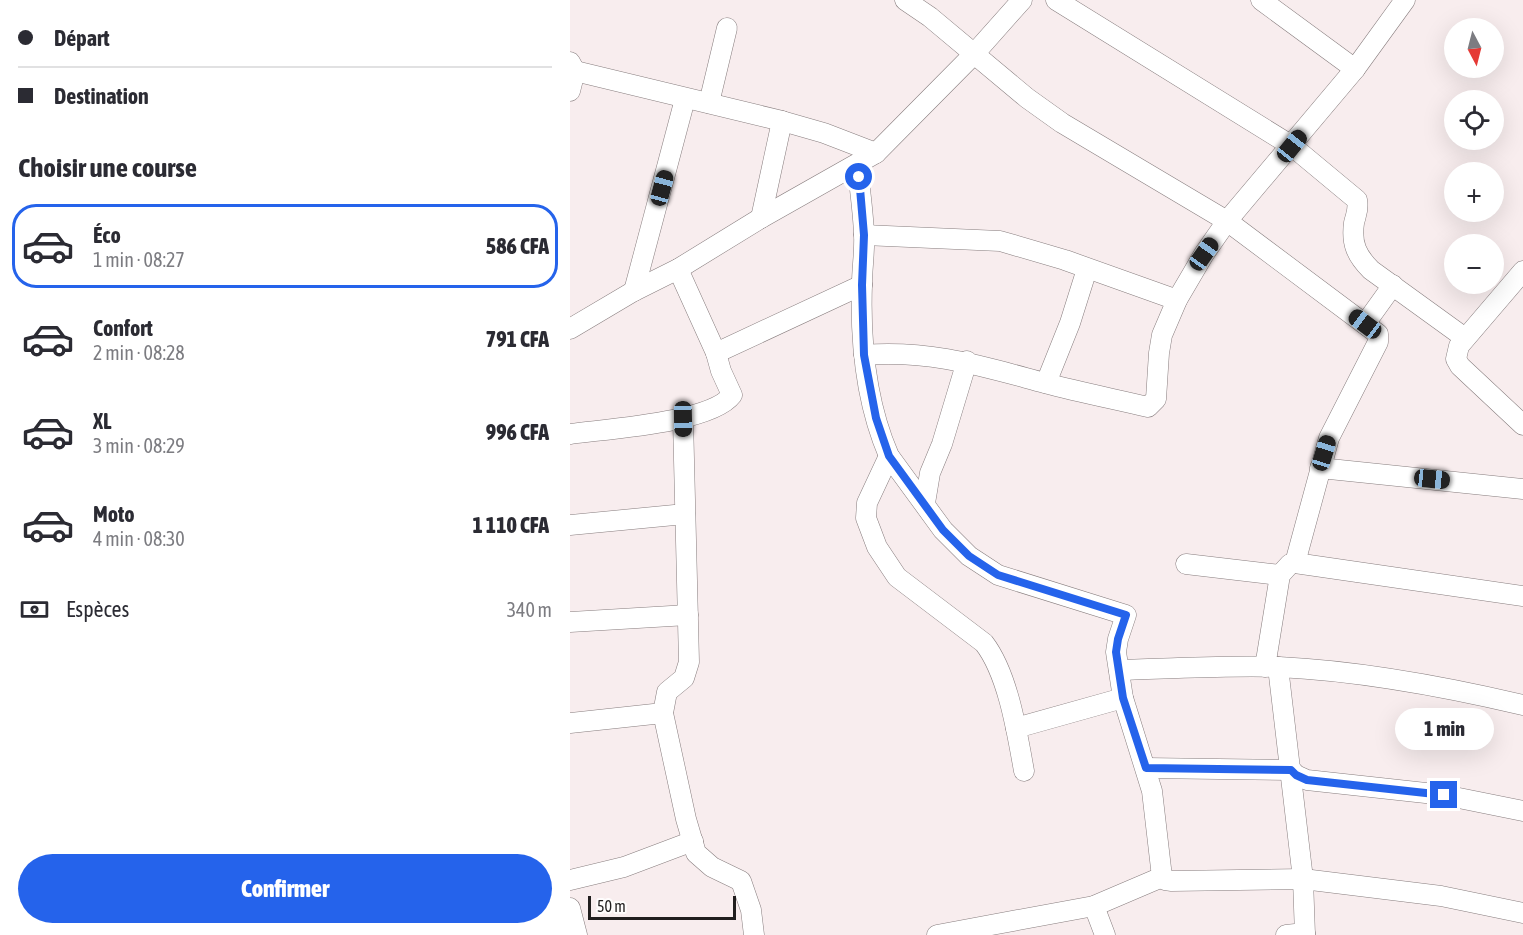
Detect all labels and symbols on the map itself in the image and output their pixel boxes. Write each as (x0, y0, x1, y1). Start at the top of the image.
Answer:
north arrow (1444, 18, 1504, 78)
car (1274, 126, 1310, 166)
route start (845, 163, 872, 190)
car (649, 168, 675, 208)
car (1186, 234, 1222, 274)
car (1345, 306, 1385, 342)
car (674, 401, 692, 437)
car (1310, 433, 1338, 473)
car (1413, 468, 1451, 490)
callout: 1 min (1394, 708, 1494, 750)
route end (1430, 781, 1457, 808)
scale bar (588, 893, 736, 920)

